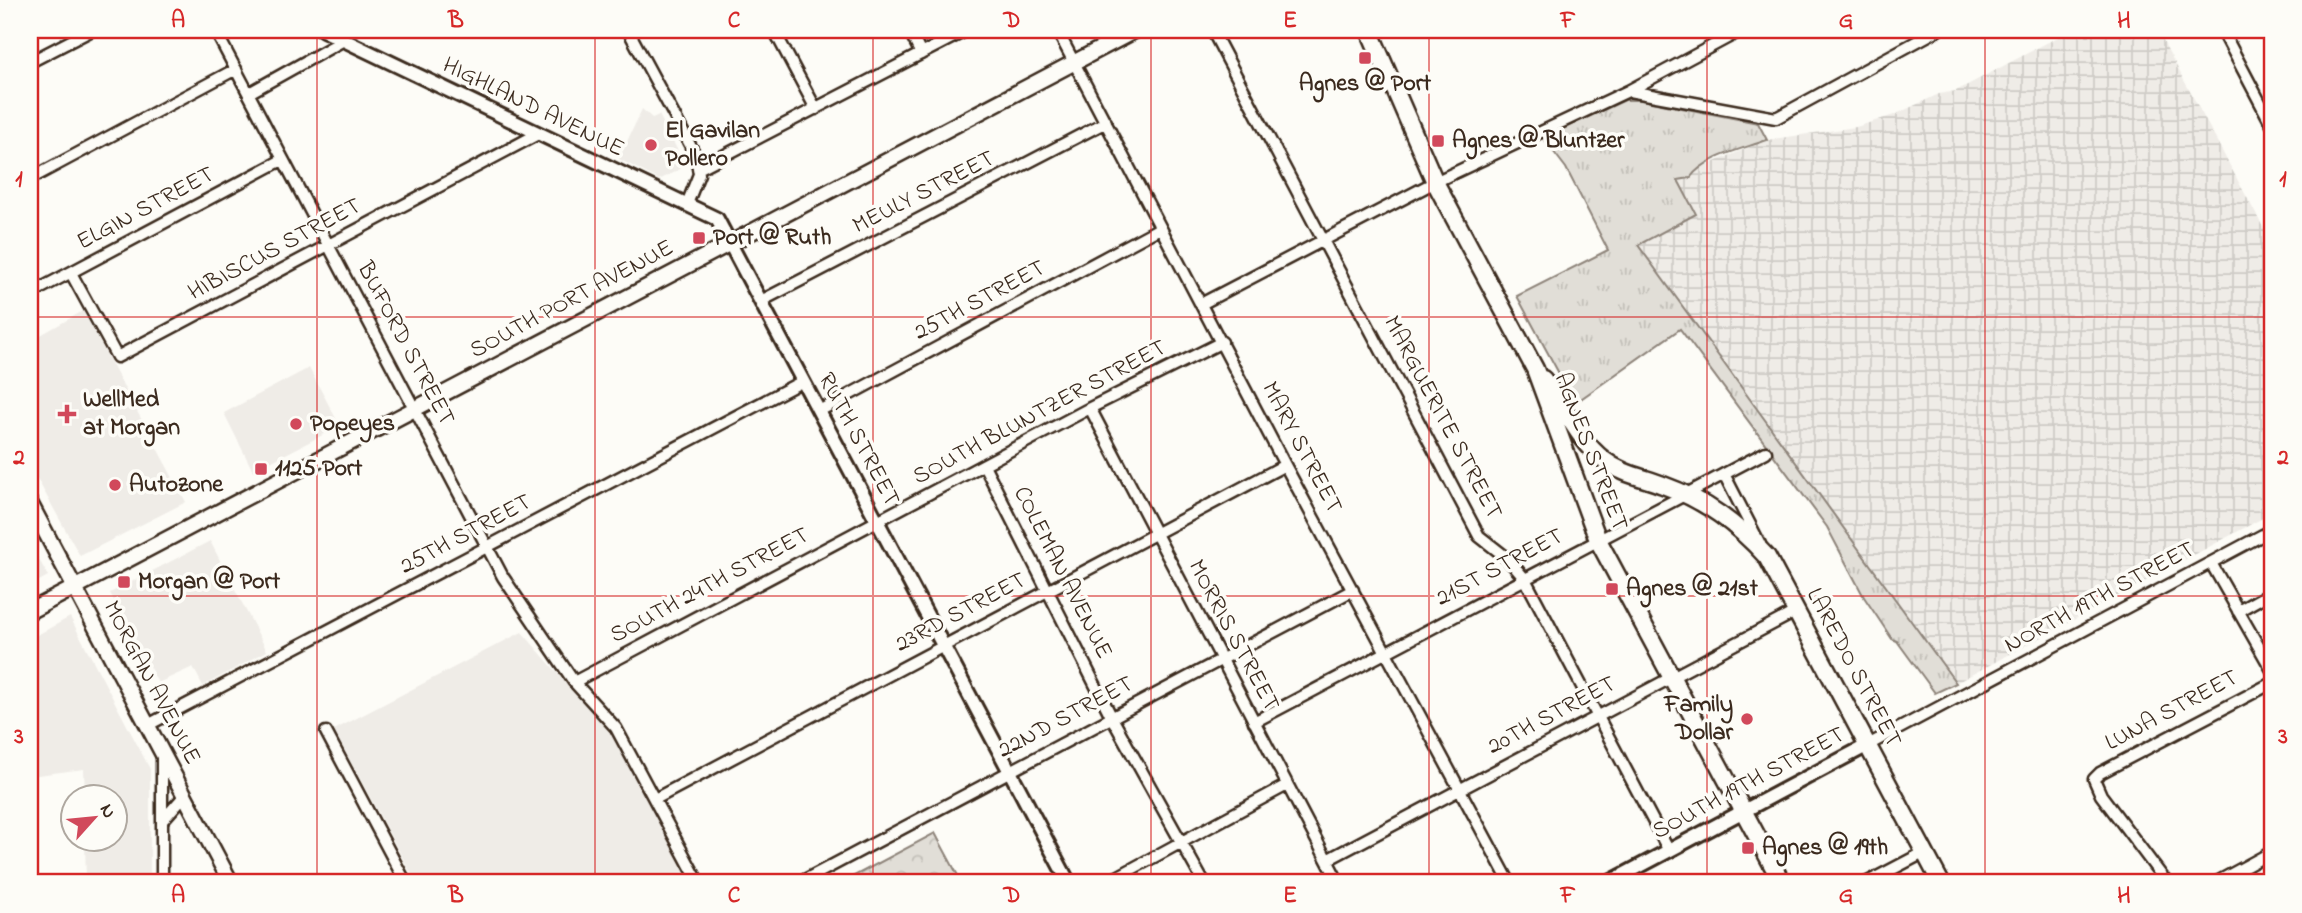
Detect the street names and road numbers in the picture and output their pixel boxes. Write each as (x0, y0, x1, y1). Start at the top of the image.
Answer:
street label: HIGHLAND AVENUE (436, 49, 630, 167)
street label: MEULY STREET (847, 142, 1001, 244)
street label: ELGIN STREET (71, 158, 221, 260)
street label: HIBISCUS STREET (182, 189, 368, 310)
street label: SOUTH PORT AVENUE (464, 231, 680, 369)
street label: 25TH STREET (908, 251, 1052, 350)
street label: BUFORD STREET (346, 255, 463, 433)
street label: MARGUERITE STREET (1373, 310, 1511, 526)
street label: SOUTH BLUNTZER STREET (907, 331, 1173, 495)
street label: RUTH STREET (808, 367, 908, 514)
street label: AGNES STREET (1544, 368, 1636, 537)
street label: MARY STREET (1252, 376, 1351, 520)
street label: COLEMAN AVENUE (1003, 481, 1121, 665)
street label: 25TH STREET (394, 485, 538, 584)
street label: SOUTH 24TH STREET (604, 519, 816, 653)
street label: 21ST STREET (1430, 520, 1570, 616)
street label: NORTH 19TH STREET (1998, 533, 2202, 663)
street label: MORRIS STREET (1178, 554, 1288, 718)
street label: 23RD STREET (889, 564, 1033, 662)
street label: LAREDO STREET (1796, 582, 1910, 754)
street label: MORGAN AVENUE (93, 595, 209, 771)
street label: LUNA STREET (2099, 661, 2245, 761)
street label: 22ND STREET (992, 667, 1140, 768)
street label: 20TH STREET (1481, 667, 1623, 765)
street label: SOUTH 19TH STREET (1646, 718, 1852, 850)

